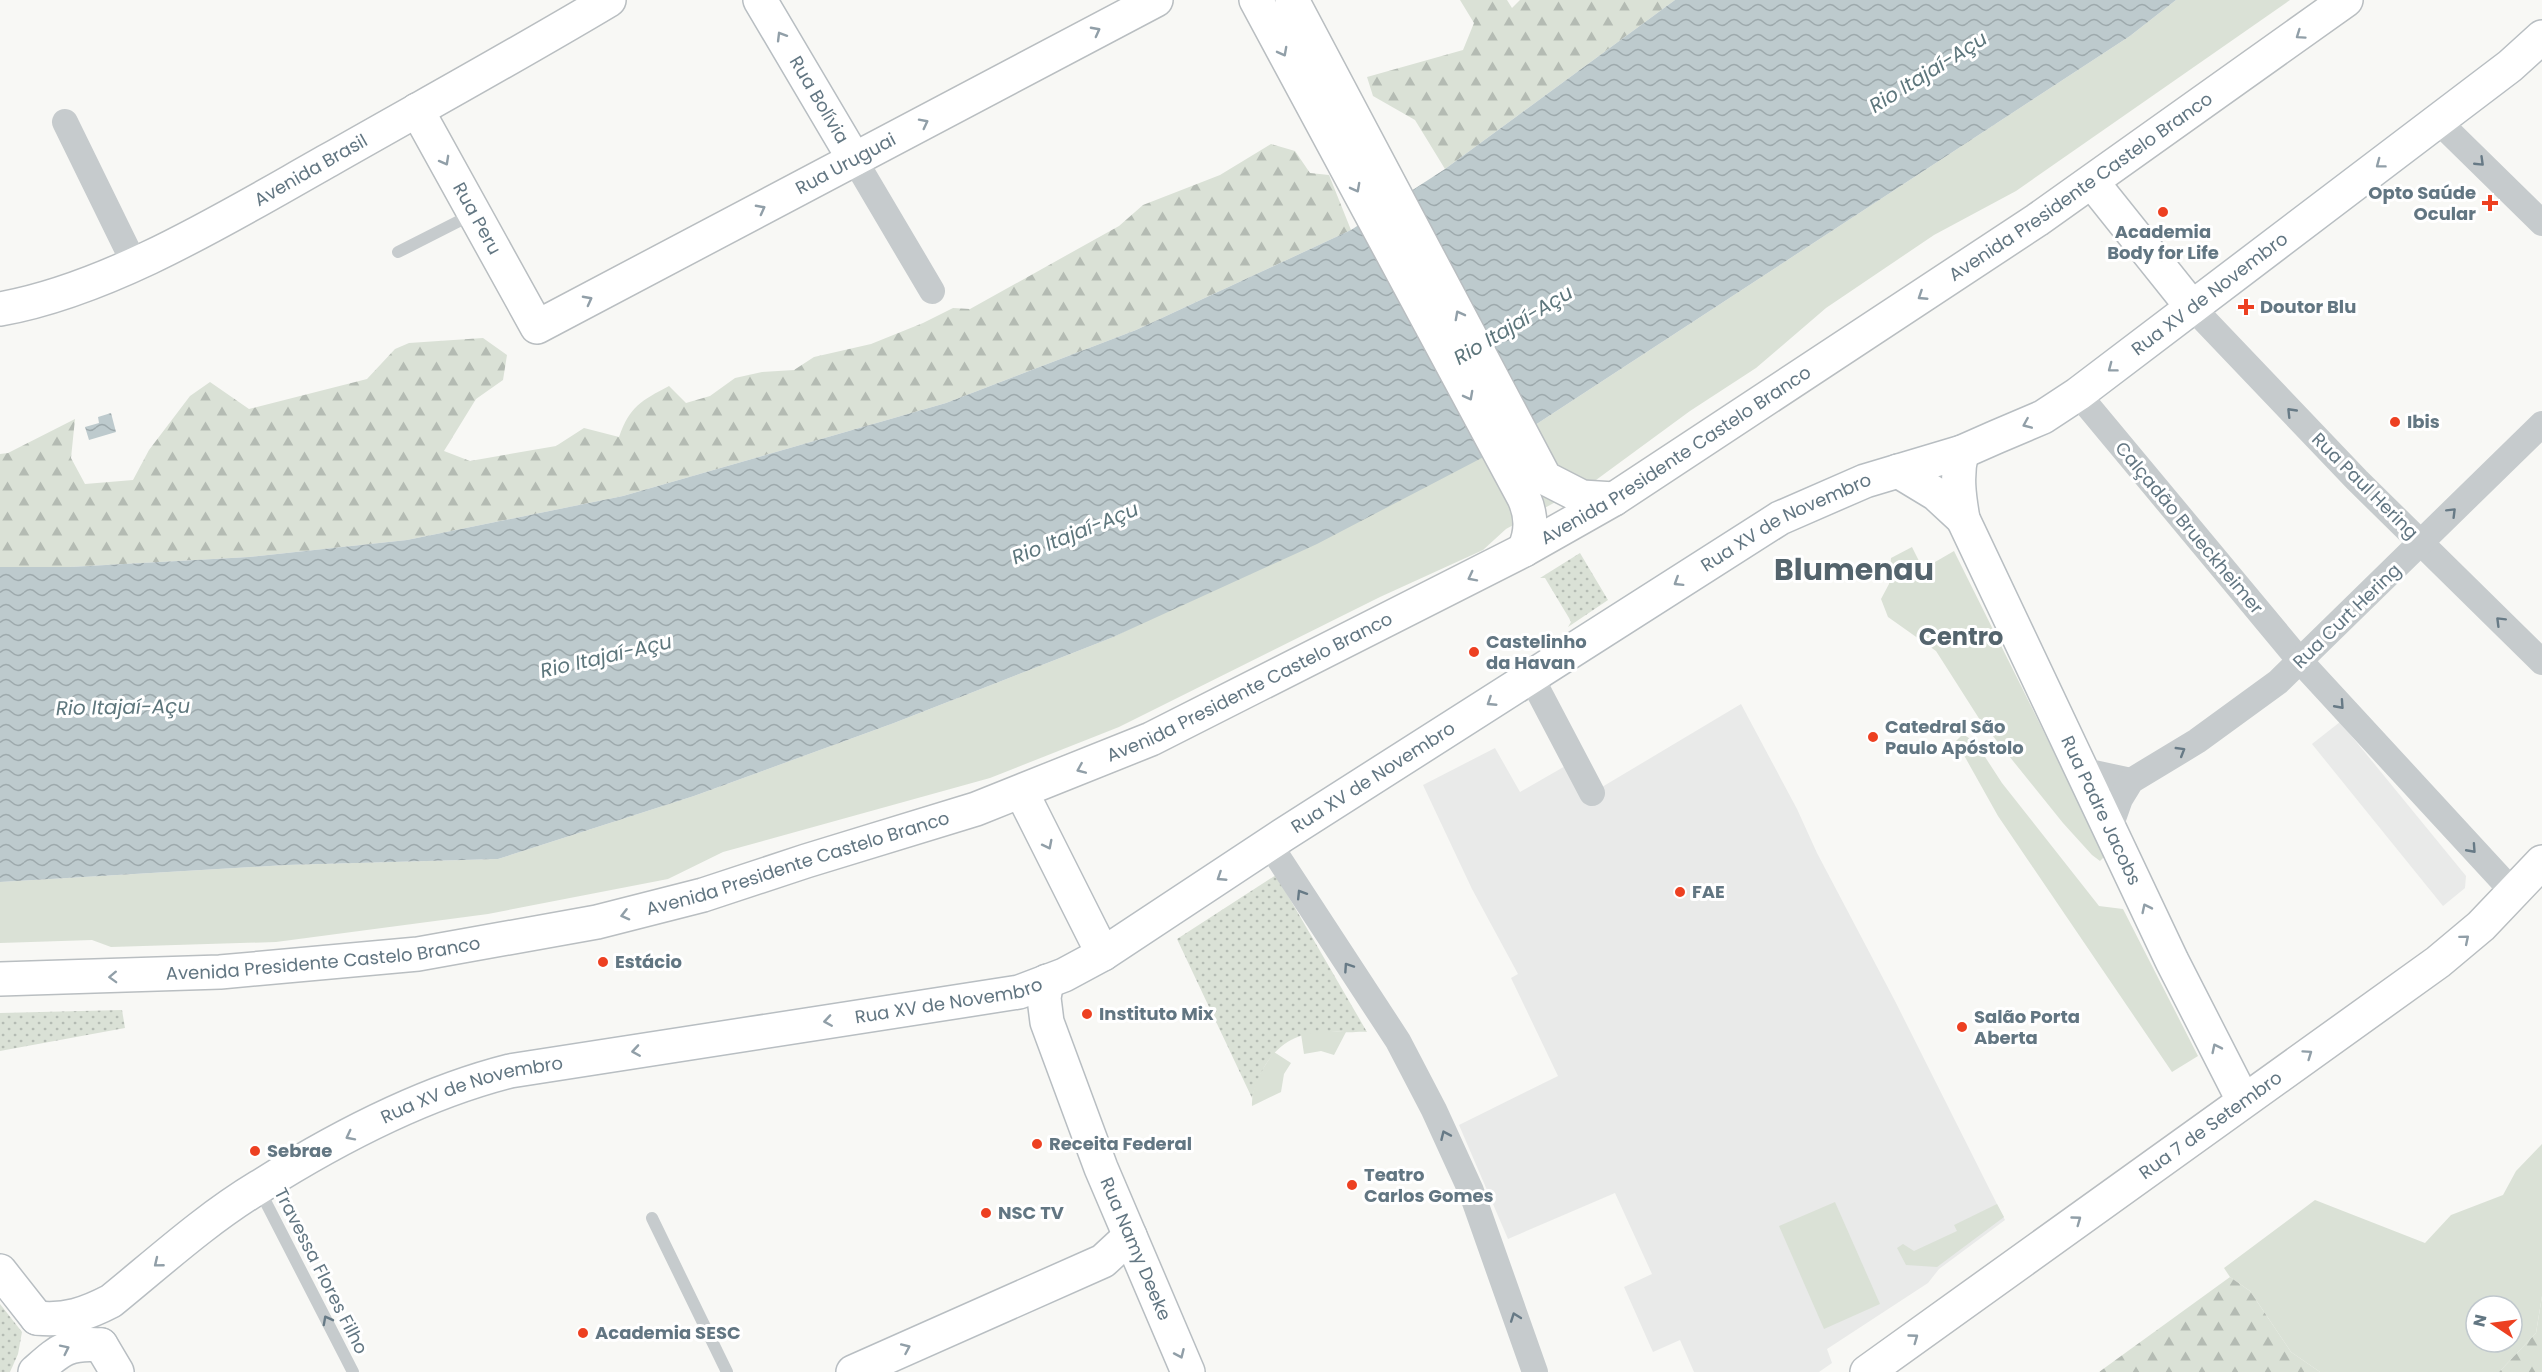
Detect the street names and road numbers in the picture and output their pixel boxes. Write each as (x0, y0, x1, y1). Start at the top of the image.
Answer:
street label: Rua Bolívia (784, 51, 855, 148)
street label: Avenida Presidente Castelo Branco (1944, 86, 2217, 287)
street label: Rua Uruguai (791, 127, 900, 200)
street label: Avenida Brasil (249, 128, 372, 212)
street label: Rua Peru (447, 178, 508, 259)
street label: Rua XV de Novembro (2126, 226, 2293, 361)
street label: Avenida Presidente Castelo Branco (1536, 360, 1816, 550)
street label: Rua Paul Hering (2307, 427, 2424, 544)
street label: Calçadão Brueckheimer (2110, 436, 2269, 620)
street label: Rua XV de Novembro (1696, 467, 1874, 577)
street label: Rua Curt Hering (2287, 558, 2406, 674)
street label: Avenida Presidente Castelo Branco (1103, 606, 1397, 768)
street label: Rua XV de Novembro (1286, 715, 1460, 839)
street label: Rua Padre Jacobs (2055, 731, 2147, 889)
street label: Avenida Presidente Castelo Branco (643, 805, 952, 921)
street label: Avenida Presidente Castelo Branco (165, 930, 482, 986)
street label: Rua XV de Novembro (853, 971, 1046, 1029)
street label: Rua XV de Novembro (376, 1050, 565, 1129)
street label: Rua 7 de Setembro (2134, 1065, 2287, 1185)
street label: Rua Namy Deeke (1094, 1173, 1178, 1324)
street label: Travessa Flores Filho (269, 1183, 374, 1358)

